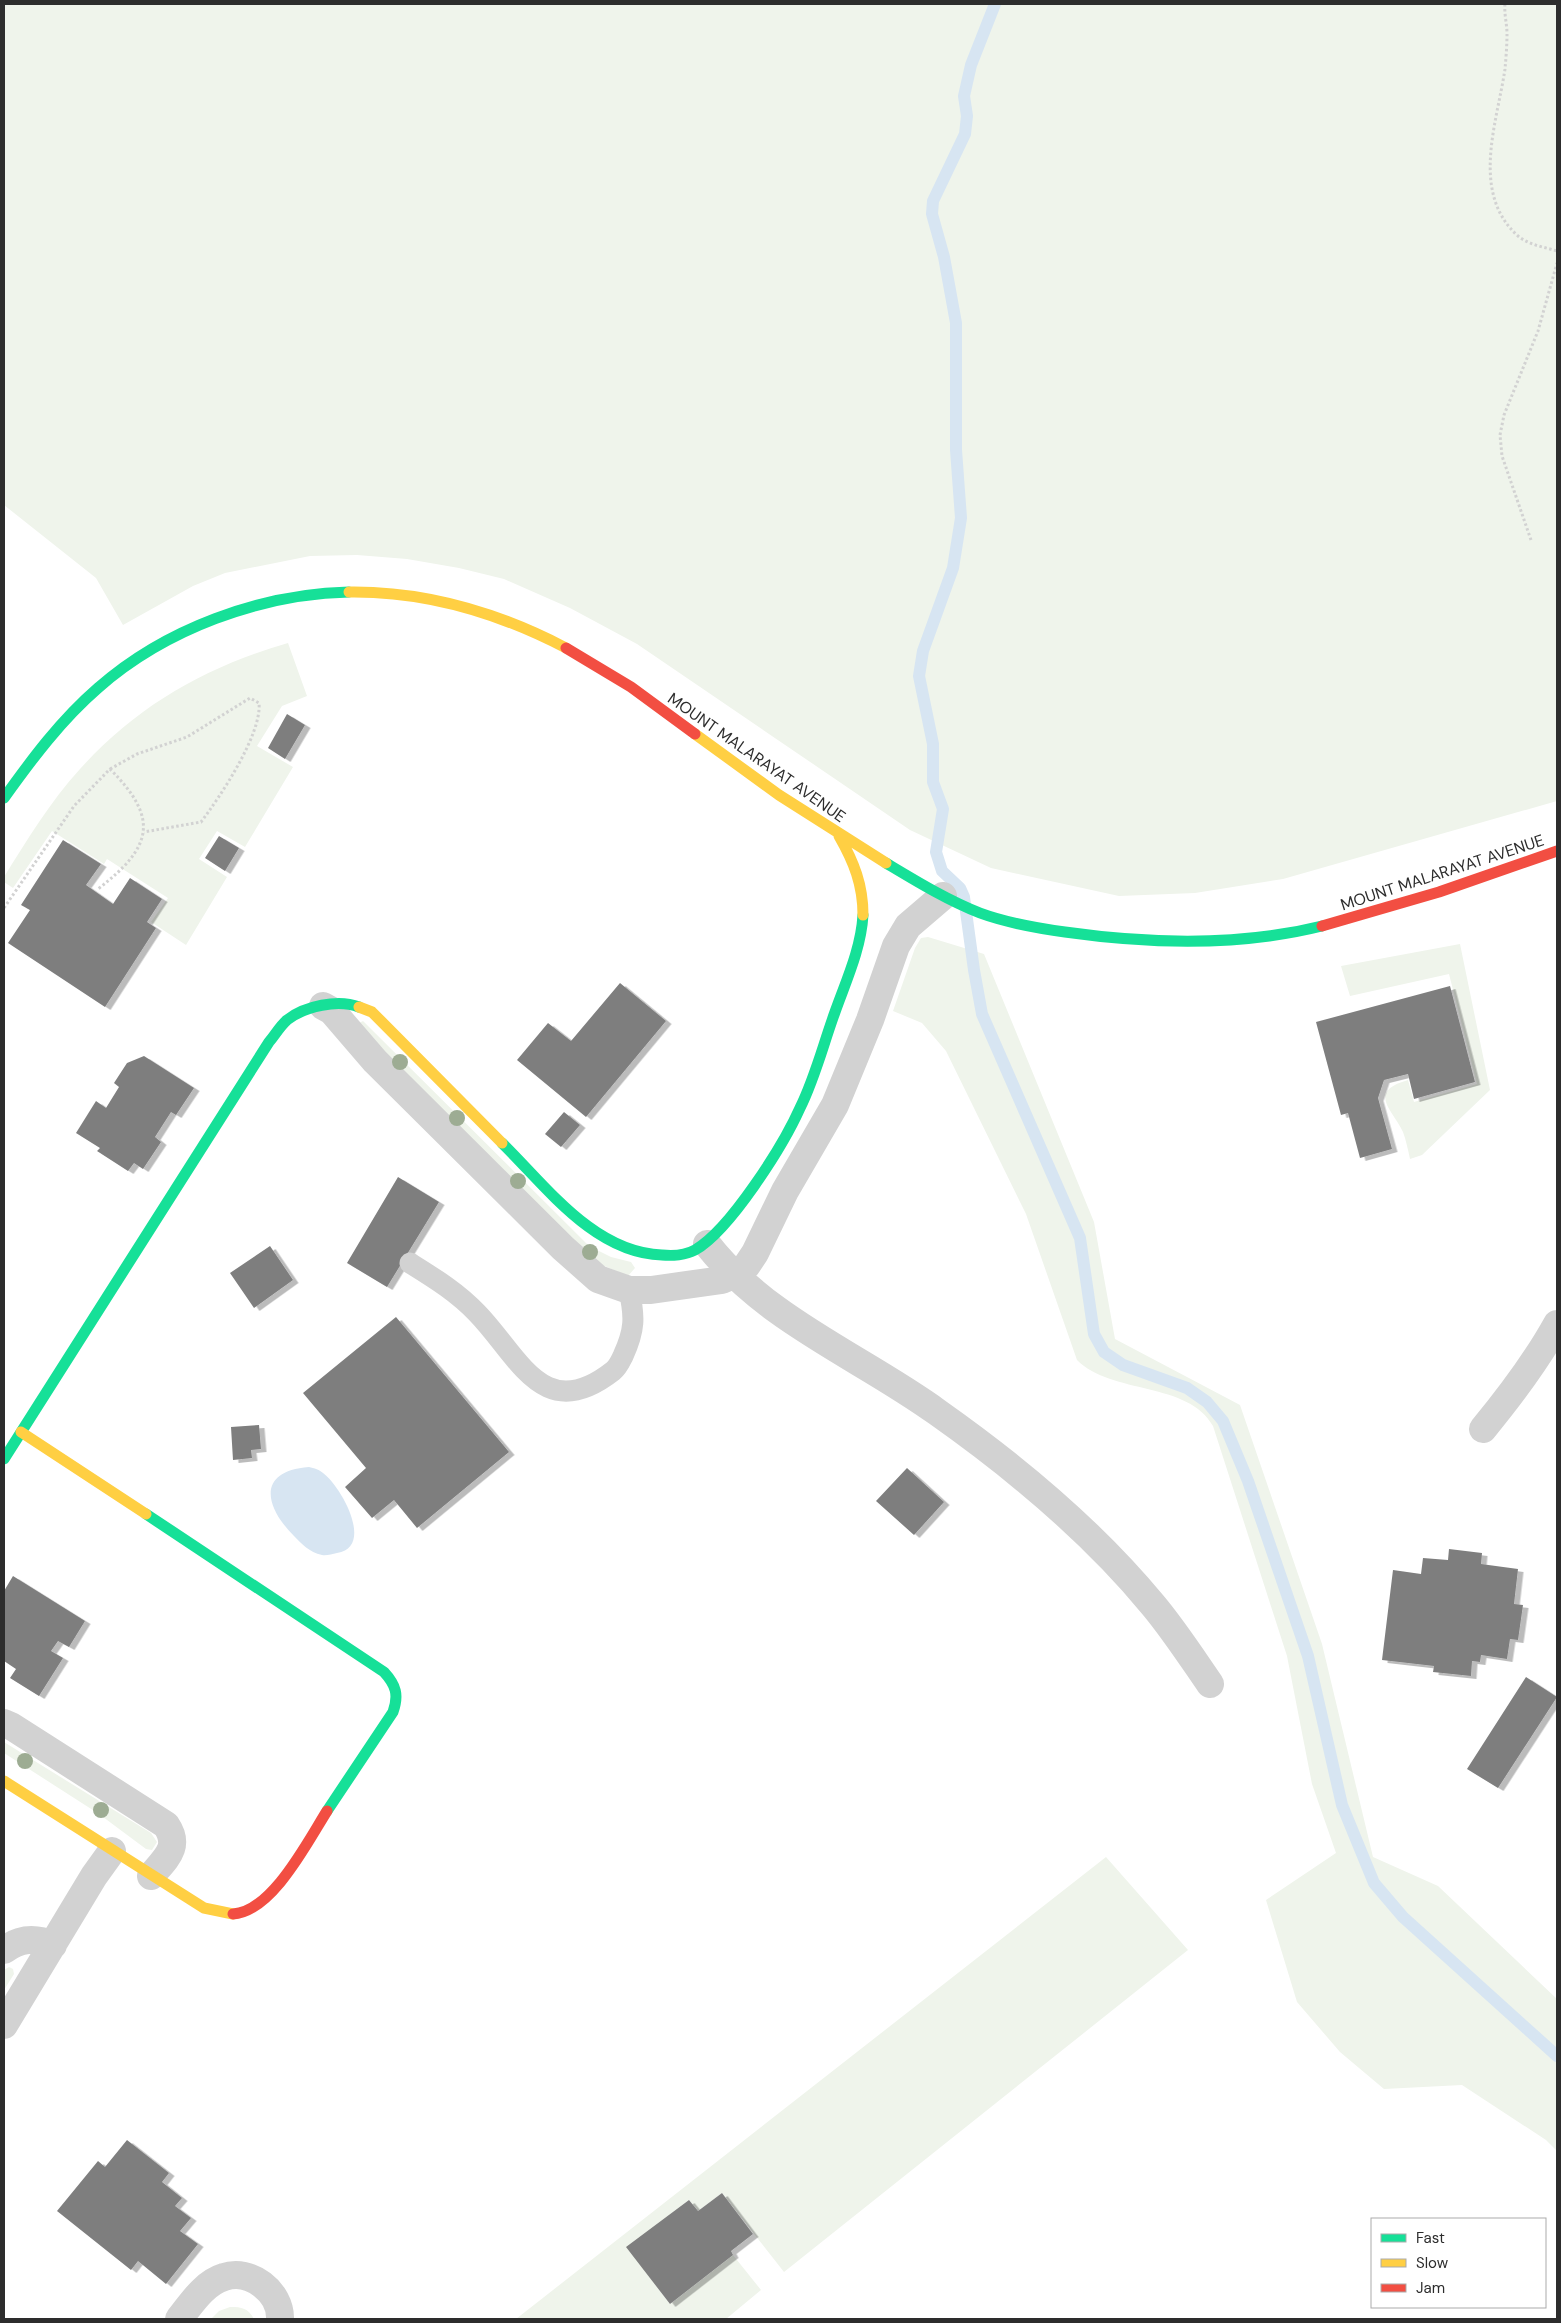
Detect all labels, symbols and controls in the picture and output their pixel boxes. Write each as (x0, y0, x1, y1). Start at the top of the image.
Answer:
street label: MOUNT MALARAYAT AVENUE (664, 688, 850, 827)
street label: MOUNT MALARAYAT AVENUE (1338, 830, 1547, 915)
legend (1371, 2218, 1546, 2308)
text: Fast (1416, 2228, 1445, 2248)
text: Slow (1416, 2253, 1449, 2273)
text: Jam (1416, 2278, 1445, 2298)

